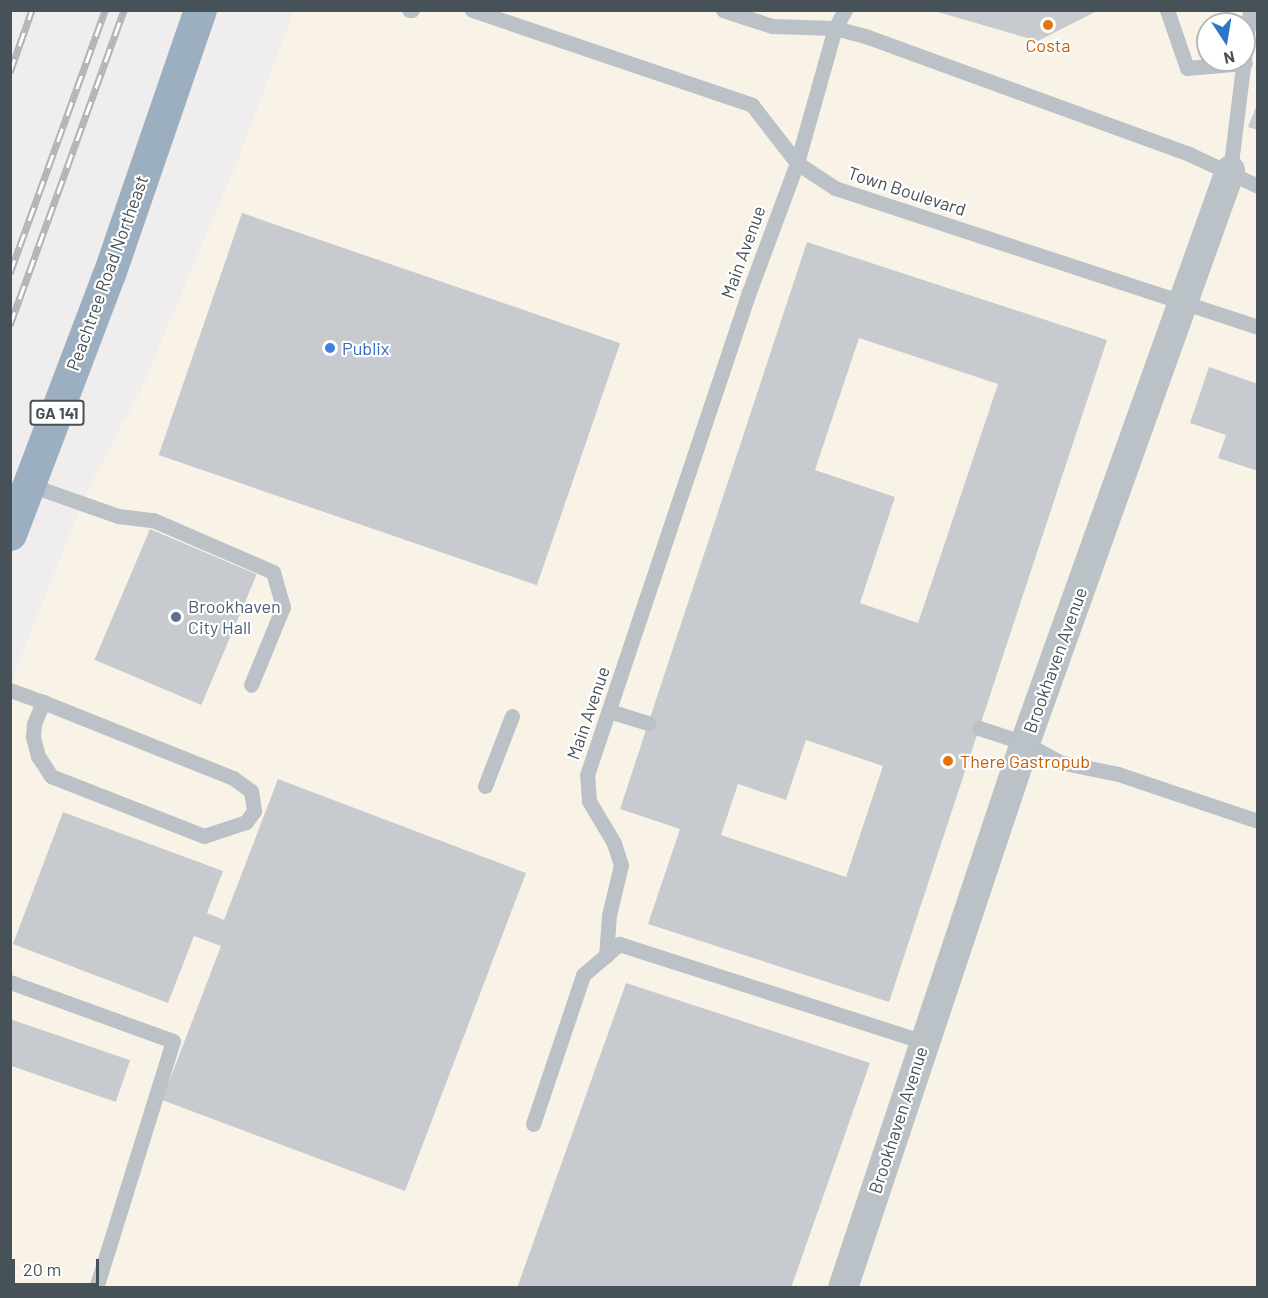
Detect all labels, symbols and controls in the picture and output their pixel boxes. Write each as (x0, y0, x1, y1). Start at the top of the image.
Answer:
north arrow (1196, 12, 1256, 72)
marker: Costa (1041, 18, 1055, 32)
place label: Costa (1025, 34, 1071, 56)
text: N (1222, 48, 1237, 69)
street label: Town Boulevard (845, 162, 969, 220)
street label: Peachtree Road Northeast (62, 172, 152, 374)
street label: Main Avenue (716, 203, 770, 301)
place label: Publix (342, 337, 389, 359)
marker: Publix (323, 341, 337, 355)
road number: GA 141 (28, 400, 86, 426)
street label: Brookhaven Avenue (1019, 584, 1091, 736)
place label: Brookhaven City Hall (188, 596, 281, 638)
marker: Brookhaven City Hall (169, 610, 183, 624)
street label: Main Avenue (562, 664, 614, 762)
place label: There Gastropub (960, 750, 1090, 772)
marker: There Gastropub (941, 754, 955, 768)
street label: Brookhaven Avenue (864, 1044, 932, 1196)
scale bar (15, 1247, 102, 1285)
text: 20 m (23, 1258, 61, 1280)

